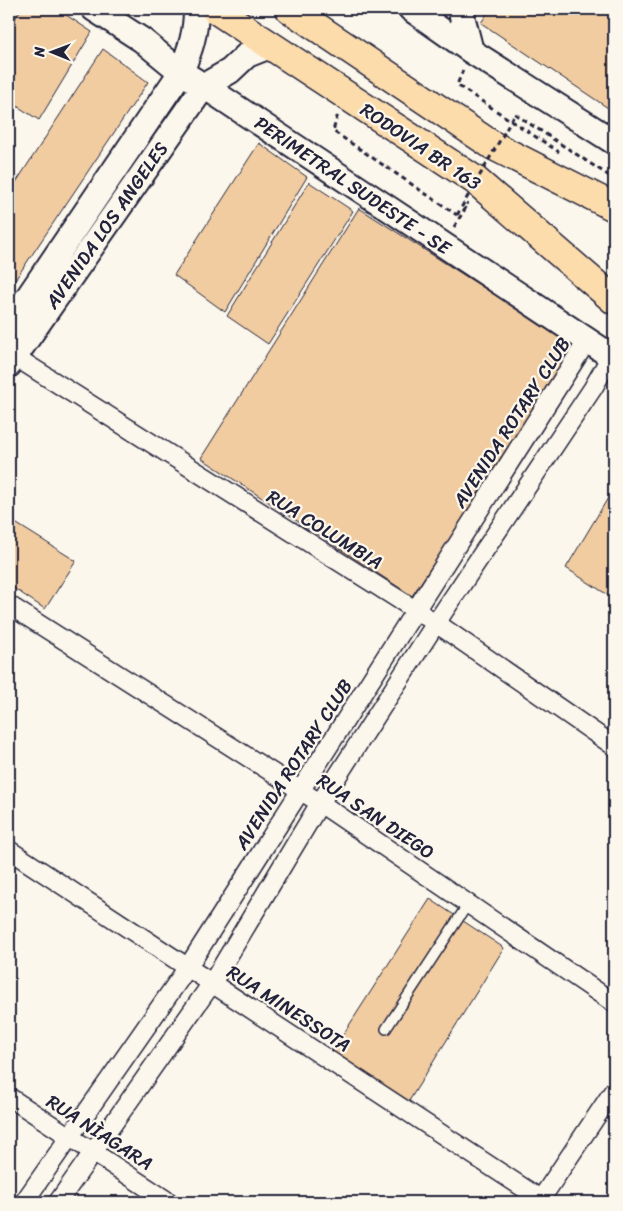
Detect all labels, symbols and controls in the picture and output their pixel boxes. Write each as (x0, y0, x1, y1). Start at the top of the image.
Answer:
north arrow (28, 28, 78, 78)
text: N (27, 46, 52, 58)
street label: RODOVIA BR 163 (353, 94, 488, 200)
street label: PERIMETRAL SUDESTE - SE (248, 107, 459, 265)
street label: AVENIDA LOS ANGELES (36, 135, 177, 317)
street label: AVENIDA ROTARY CLUB (443, 330, 579, 515)
street label: RUA COLUMBIA (260, 480, 389, 578)
street label: AVENIDA ROTARY CLUB (225, 672, 361, 857)
street label: RUA SAN DIEGO (310, 765, 442, 868)
street label: RUA MINESSOTA (220, 956, 357, 1061)
street label: RUA NÌAGARA (40, 1085, 160, 1179)

